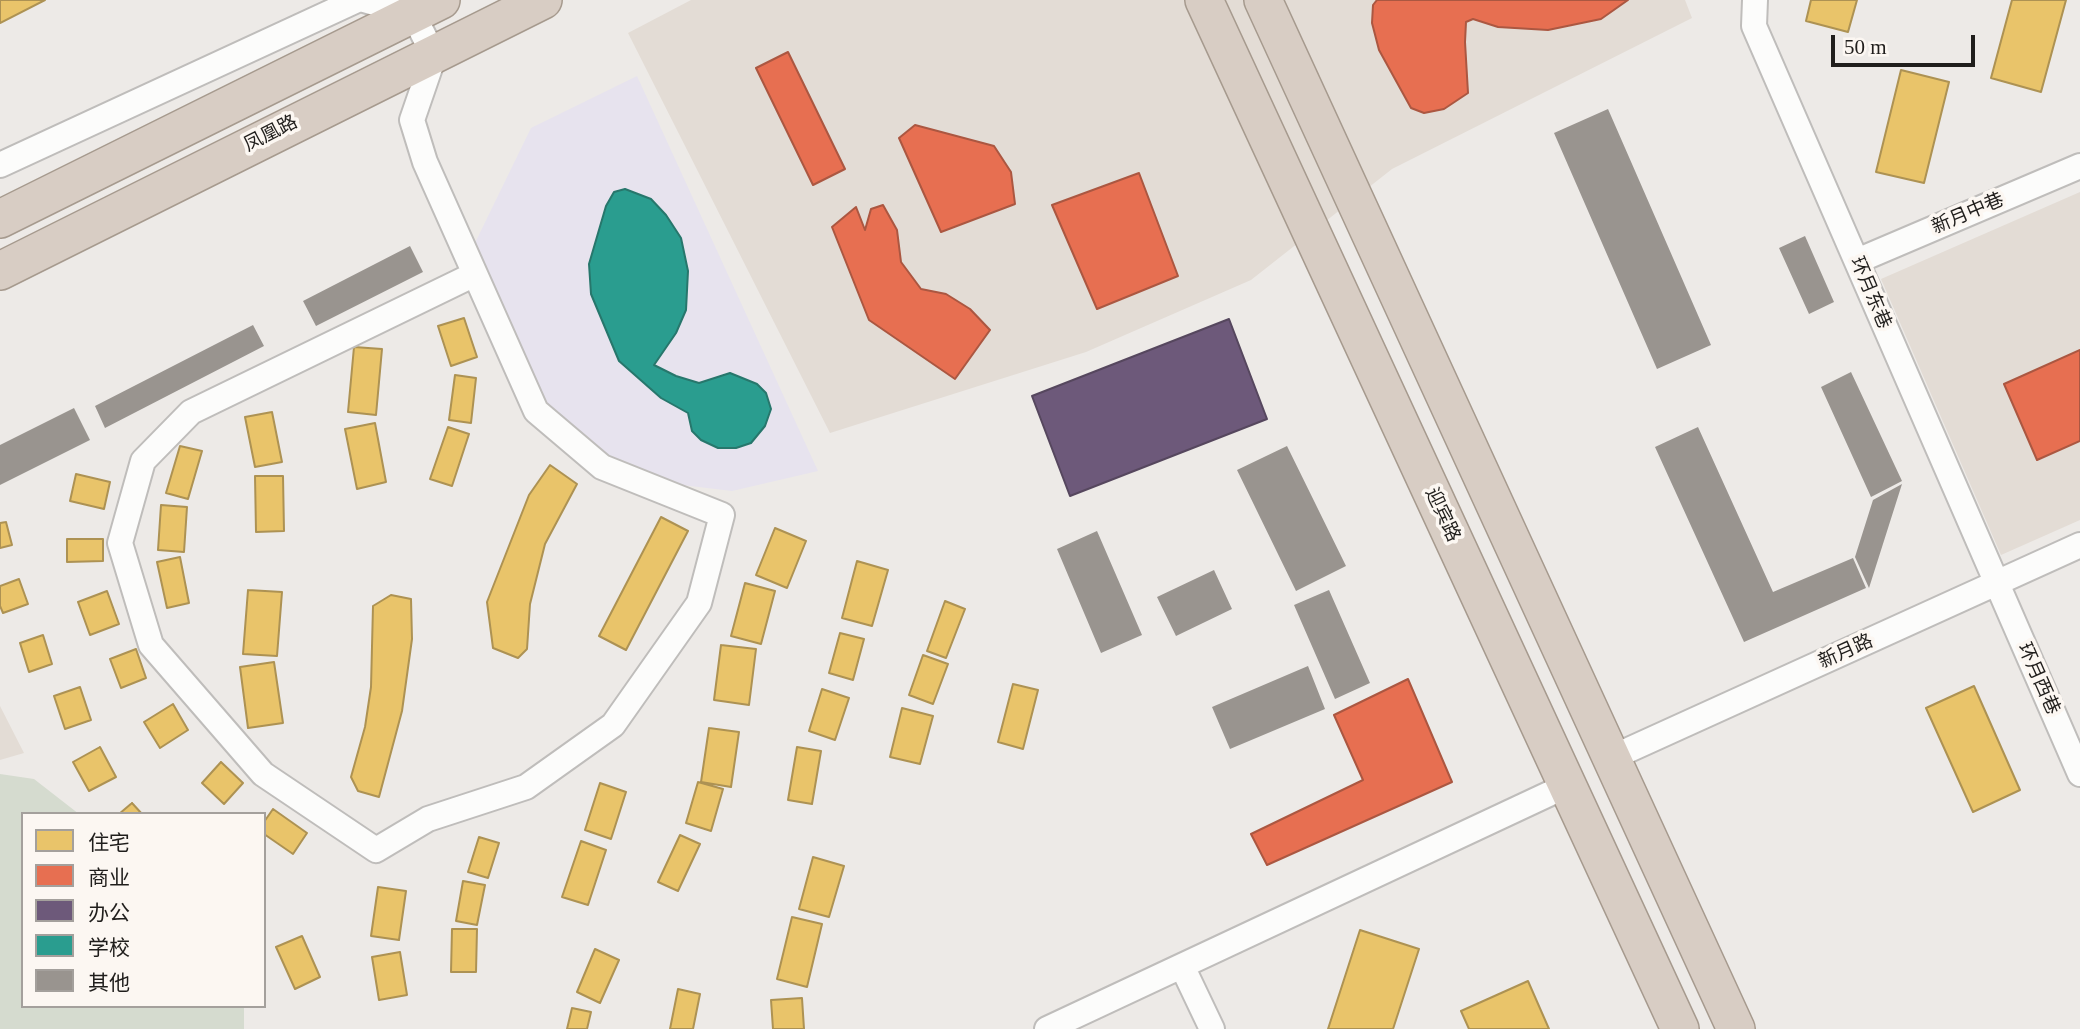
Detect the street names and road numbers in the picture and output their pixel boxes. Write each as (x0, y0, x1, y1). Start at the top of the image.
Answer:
street label: 凤凰路 (240, 111, 302, 157)
street label: 新月中巷 (1929, 189, 2007, 239)
street label: 环月东巷 (1845, 254, 1895, 332)
street label: 迎宾路 (1420, 484, 1464, 546)
street label: 新月路 (1815, 630, 1877, 674)
street label: 环月西巷 (2012, 640, 2064, 718)

